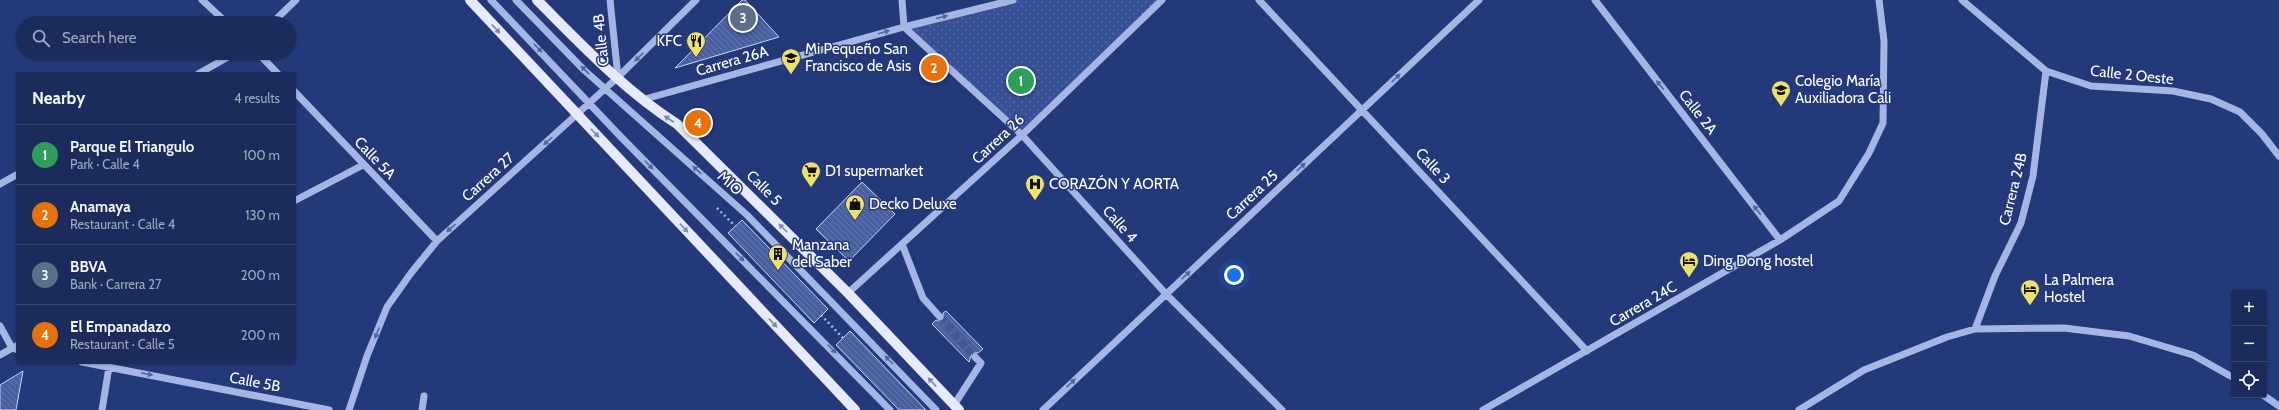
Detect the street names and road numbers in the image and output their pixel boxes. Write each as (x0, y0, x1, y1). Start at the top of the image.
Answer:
street label: Calle 4B (589, 13, 613, 67)
street label: Carrera 26A (694, 42, 771, 80)
street label: Calle 2 Oeste (2089, 62, 2175, 88)
street label: Calle 2A (1675, 86, 1721, 138)
street label: Carrera 26 (968, 110, 1028, 168)
street label: Calle 5A (351, 133, 400, 183)
street label: Calle 3 (1412, 144, 1454, 188)
street label: Carrera 27 (458, 149, 518, 205)
street label: Carrera 24B (1995, 151, 2031, 227)
street label: Carrera 25 (1222, 166, 1282, 224)
street label: MIO (714, 167, 746, 199)
street label: Calle 5 (743, 167, 785, 209)
street label: Calle 4 (1099, 202, 1141, 246)
street label: Carrera 24C (1606, 278, 1680, 330)
street label: Calle 5B (228, 368, 282, 396)

